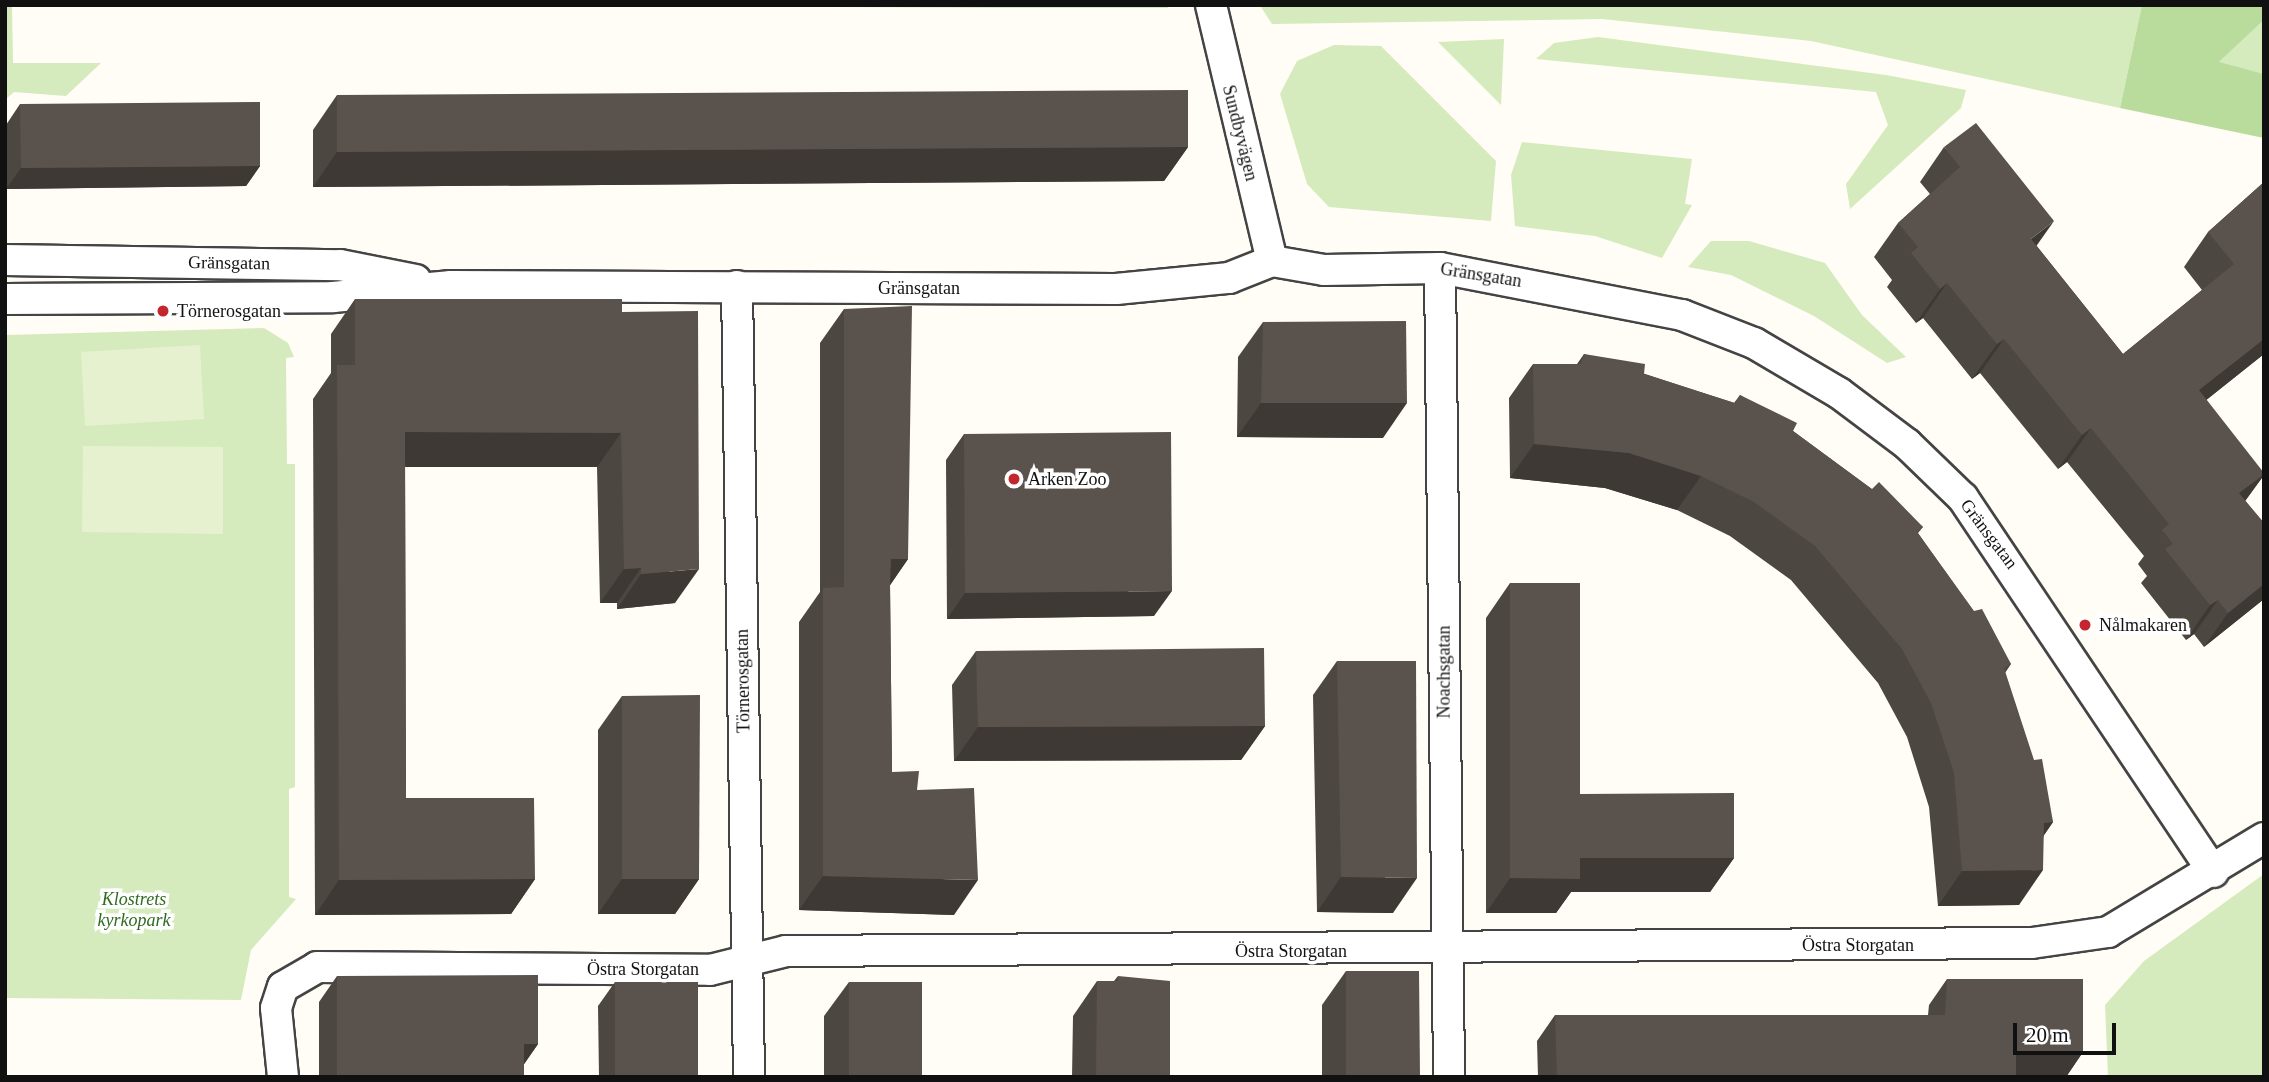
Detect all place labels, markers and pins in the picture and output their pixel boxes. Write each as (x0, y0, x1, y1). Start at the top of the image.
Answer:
place label: Törnerosgatan (177, 300, 281, 322)
marker: Törnerosgatan (155, 303, 171, 319)
place label: Arken Zoo (1028, 468, 1106, 490)
marker: Arken Zoo (1006, 471, 1022, 487)
place label: Nålmakaren (2099, 614, 2187, 636)
marker: Nålmakaren (2077, 617, 2093, 633)

